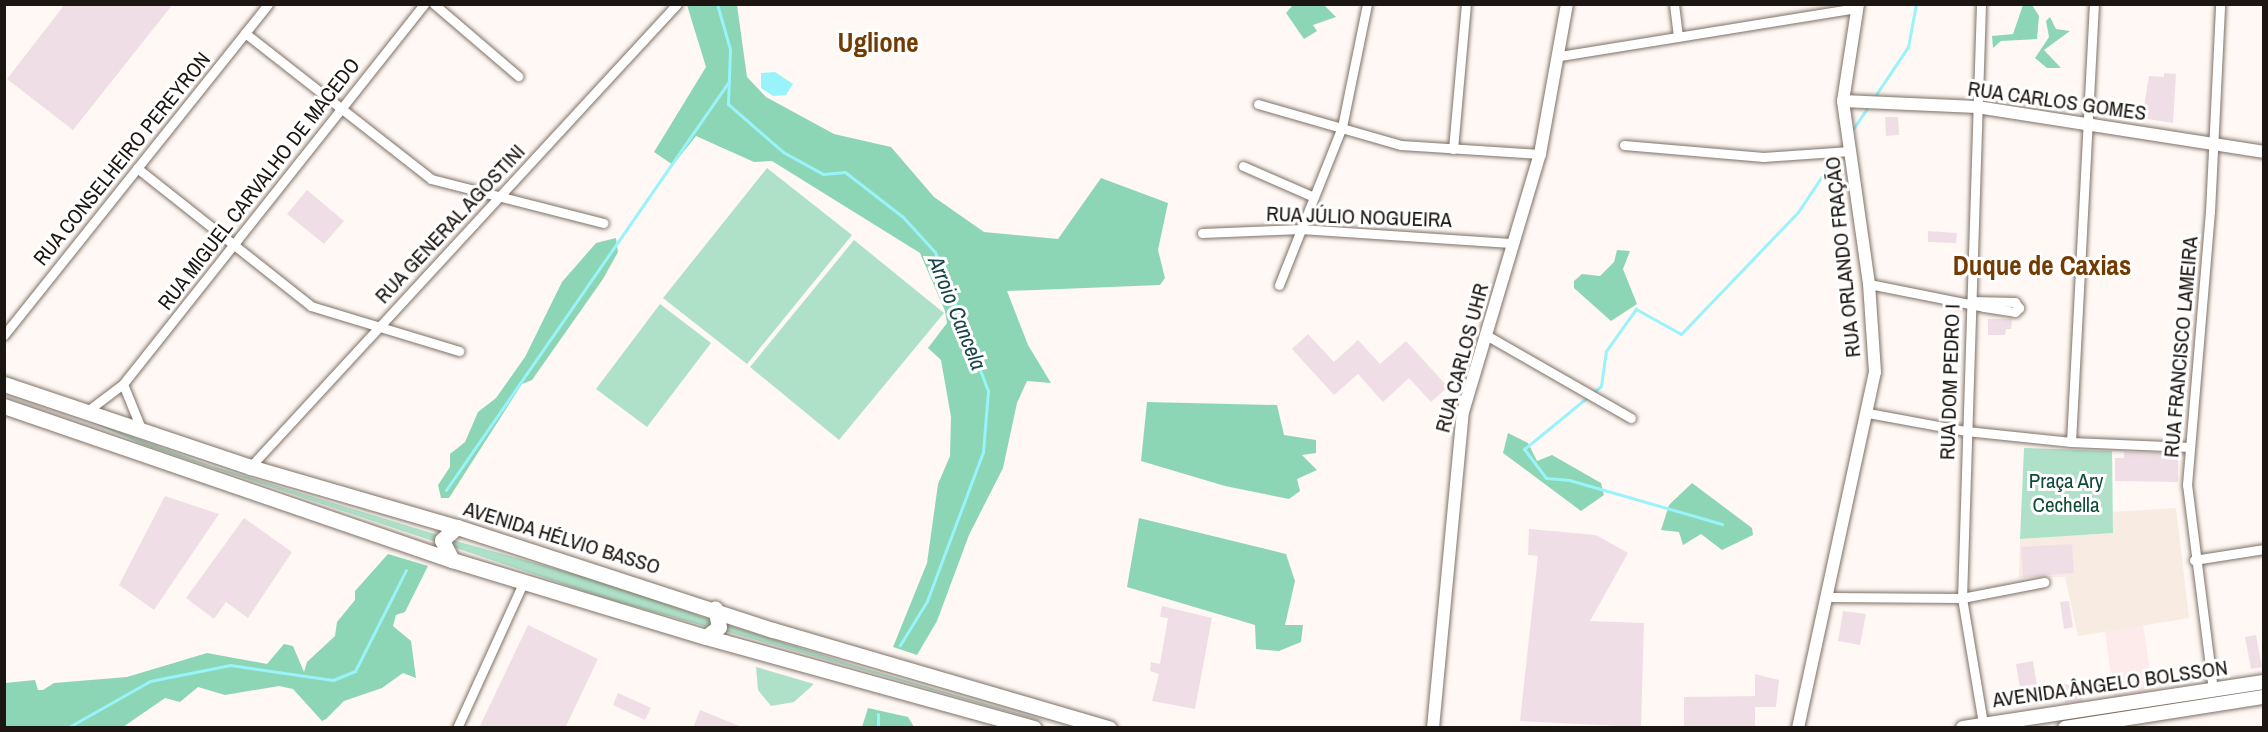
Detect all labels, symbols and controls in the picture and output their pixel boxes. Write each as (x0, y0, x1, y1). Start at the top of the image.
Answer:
district label: Uglione (837, 27, 919, 59)
street label: RUA CONSELHEIRO PEREYRON (28, 47, 216, 271)
street label: RUA MIGUEL CARVALHO DE MACEDO (152, 52, 366, 316)
street label: RUA CARLOS GOMES (1966, 76, 2148, 126)
street label: RUA GENERAL AGOSTINI (369, 138, 531, 310)
street label: RUA ORLANDO FRAÇÃO (1820, 155, 1866, 359)
street label: RUA JÚLIO NOGUEIRA (1265, 201, 1453, 233)
street label: RUA FRANCISCO LAMEIRA (2159, 235, 2203, 459)
district label: Duque de Caxias (1953, 250, 2131, 282)
water label: Arroio Cancela (922, 252, 992, 374)
street label: RUA CARLOS UHR (1430, 280, 1494, 436)
street label: RUA DOM PEDRO I (1935, 303, 1965, 461)
park label: Praça Ary Cechella (2028, 468, 2104, 518)
street label: AVENIDA HÉLVIO BASSO (460, 496, 664, 580)
street label: AVENIDA ÂNGELO BOLSSON (1990, 655, 2230, 713)

